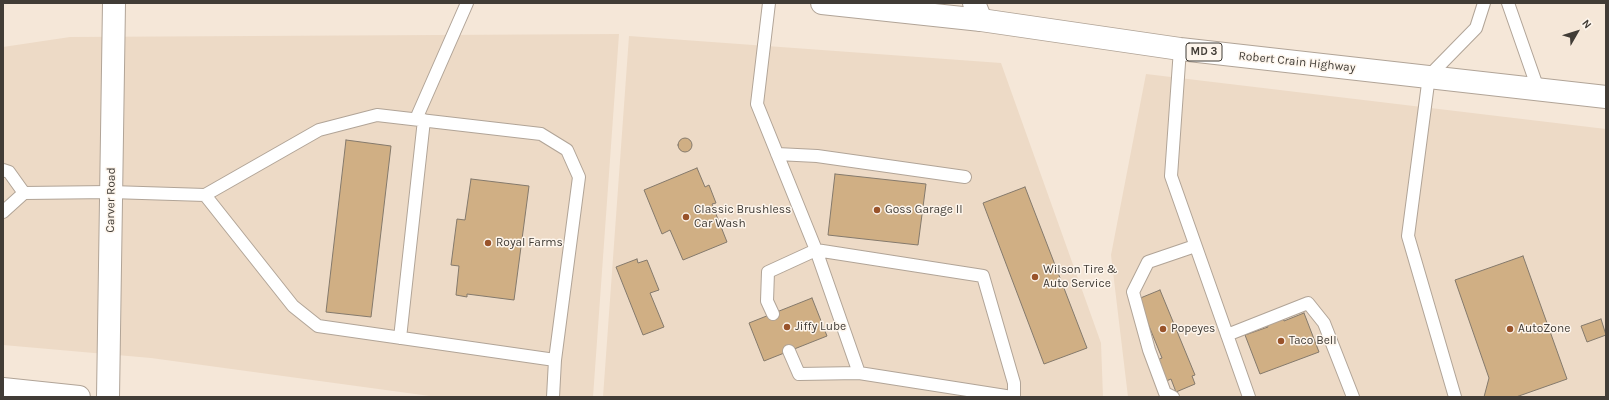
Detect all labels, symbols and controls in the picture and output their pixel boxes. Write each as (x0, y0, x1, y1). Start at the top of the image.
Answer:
north arrow (1557, 12, 1597, 52)
text: N (1579, 17, 1594, 31)
road number: MD 3 (1186, 43, 1222, 61)
street label: Robert Crain Highway (1238, 49, 1356, 75)
street label: Carver Road (103, 167, 119, 233)
place label: Classic Brushless Car Wash (694, 203, 791, 231)
place label: Goss Garage II (885, 203, 963, 217)
marker: Goss Garage II (872, 205, 882, 215)
marker: Classic Brushless Car Wash (681, 212, 691, 222)
place label: Royal Farms (496, 236, 563, 250)
marker: Royal Farms (483, 238, 493, 248)
place label: Wilson Tire & Auto Service (1043, 263, 1118, 291)
marker: Wilson Tire & Auto Service (1030, 272, 1040, 282)
place label: Jiffy Lube (795, 320, 846, 334)
marker: Jiffy Lube (782, 322, 792, 332)
place label: Popeyes (1171, 322, 1215, 336)
place label: AutoZone (1518, 322, 1570, 336)
marker: Popeyes (1158, 324, 1168, 334)
marker: AutoZone (1505, 324, 1515, 334)
place label: Taco Bell (1289, 334, 1337, 348)
marker: Taco Bell (1276, 336, 1286, 346)

